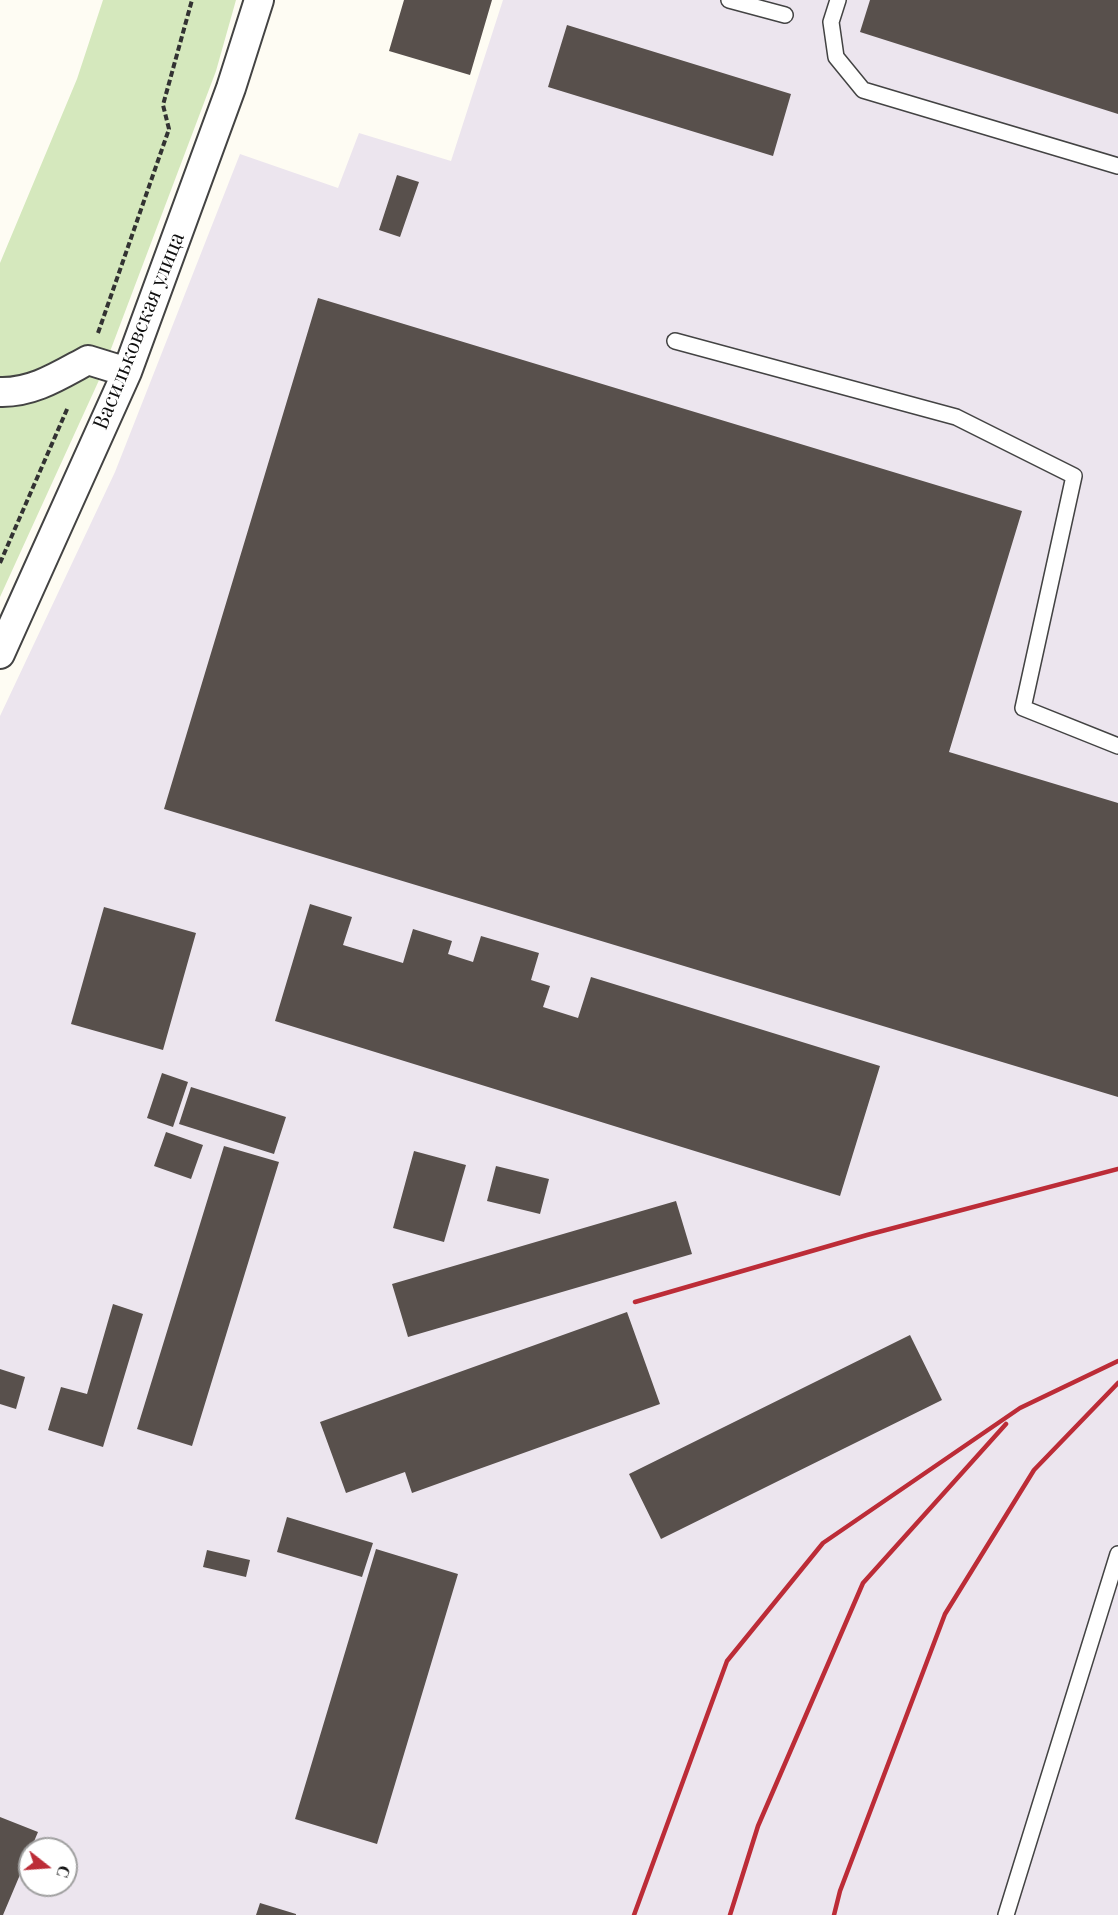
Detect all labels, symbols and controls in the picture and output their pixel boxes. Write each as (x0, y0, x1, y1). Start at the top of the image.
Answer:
street label: Васильковская улица (88, 229, 190, 433)
north arrow (18, 1837, 78, 1897)
text: С (52, 1863, 75, 1880)

